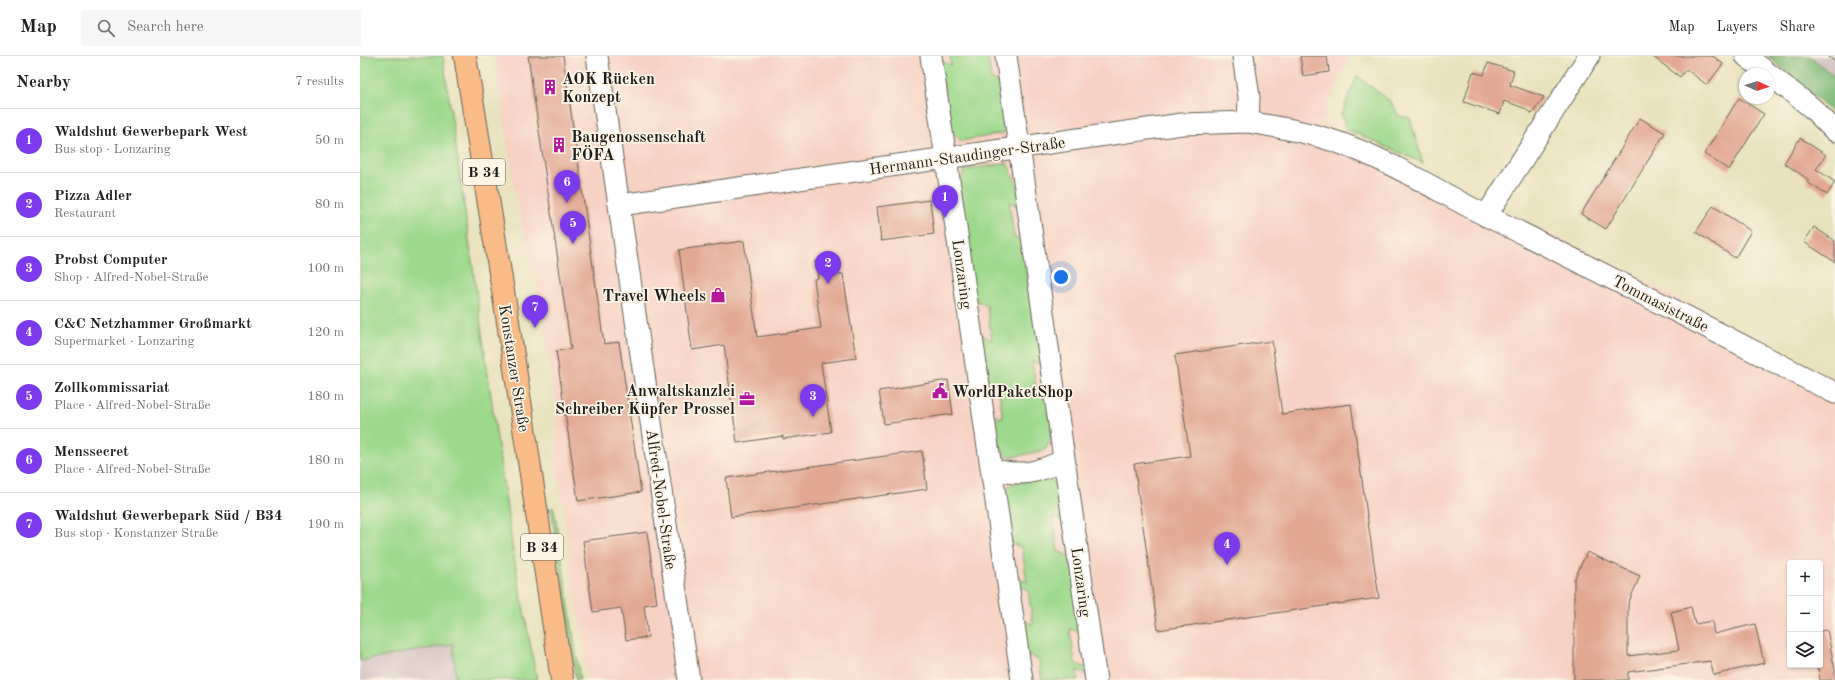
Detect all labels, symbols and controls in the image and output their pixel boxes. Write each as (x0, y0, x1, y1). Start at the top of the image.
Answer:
search box (81, 10, 361, 46)
icon: search (95, 17, 117, 39)
text: Map (20, 18, 57, 37)
text: Search here (127, 20, 204, 35)
text: Map (1669, 20, 1695, 34)
text: Layers (1717, 20, 1758, 34)
text: Share (1780, 20, 1815, 34)
north arrow (1739, 68, 1775, 104)
place label: AOK Rücken Konzept (562, 72, 655, 106)
text: Nearby (16, 74, 71, 91)
text: 7 results (295, 75, 344, 88)
building icon: AOK Rücken Konzept (541, 78, 559, 96)
text: Waldshut Gewerbepark West (54, 125, 248, 140)
place label: Baugenossenschaft FÖFA (571, 130, 706, 164)
text: 1 (25, 134, 33, 147)
text: 50 m (315, 134, 344, 147)
street label: Hermann-Staudinger-Straße (868, 135, 1066, 179)
building icon: Baugenossenschaft FÖFA (550, 136, 568, 154)
text: Bus stop · Lonzaring (54, 143, 171, 156)
road number: B 34 (463, 159, 505, 185)
pin: 6 (554, 170, 580, 203)
pin: 1 (932, 185, 958, 218)
text: Pizza Adler (54, 189, 132, 204)
text: 2 (25, 198, 33, 211)
text: 80 m (315, 198, 344, 211)
text: Restaurant (54, 207, 116, 220)
pin: 5 (560, 211, 586, 244)
street label: Lonzaring (948, 238, 974, 311)
pin: 2 (815, 251, 841, 284)
text: Probst Computer (54, 253, 168, 268)
text: 3 (25, 262, 33, 275)
text: 100 m (307, 262, 344, 275)
your location (1051, 267, 1071, 287)
text: Shop · Alfred-Nobel-Straße (54, 271, 208, 284)
street label: Tommasistraße (1609, 274, 1711, 336)
shop icon: Travel Wheels (709, 286, 727, 304)
place label: Travel Wheels (603, 289, 706, 305)
pin: 7 (522, 295, 548, 328)
street label: Konstanzer Straße (495, 303, 531, 433)
text: C&C Netzhammer Großmarkt (54, 317, 252, 332)
text: 4 (25, 326, 33, 339)
text: 120 m (307, 326, 344, 339)
text: Supermarket · Lonzaring (54, 335, 195, 348)
text: Zollkommissariat (54, 381, 170, 396)
public building icon: WorldPaketShop (931, 382, 949, 400)
place label: Anwaltskanzlei Schreiber Küpfer Prossel (555, 384, 735, 418)
pin: 3 (800, 384, 826, 417)
place label: WorldPaketShop (952, 385, 1073, 401)
text: 5 (25, 390, 33, 403)
text: 180 m (307, 390, 344, 403)
office icon: Anwaltskanzlei Schreiber Küpfer Prossel (738, 390, 756, 408)
text: Place · Alfred-Nobel-Straße (54, 399, 211, 412)
street label: Alfred-Nobel-Straße (642, 428, 678, 571)
text: Menssecret (54, 445, 129, 460)
text: 6 (25, 454, 33, 467)
text: 180 m (307, 454, 344, 467)
text: Place · Alfred-Nobel-Straße (54, 463, 211, 476)
text: Waldshut Gewerbepark Süd / B34 (54, 509, 283, 524)
text: 7 (25, 518, 33, 531)
text: 190 m (307, 518, 344, 531)
text: Bus stop · Konstanzer Straße (54, 527, 218, 540)
pin: 4 (1214, 532, 1240, 565)
road number: B 34 (521, 534, 563, 560)
street label: Lonzaring (1067, 546, 1093, 619)
map controls (1787, 560, 1823, 668)
button: + (1787, 560, 1823, 596)
button: − (1787, 596, 1823, 632)
button: layers (1787, 632, 1823, 668)

